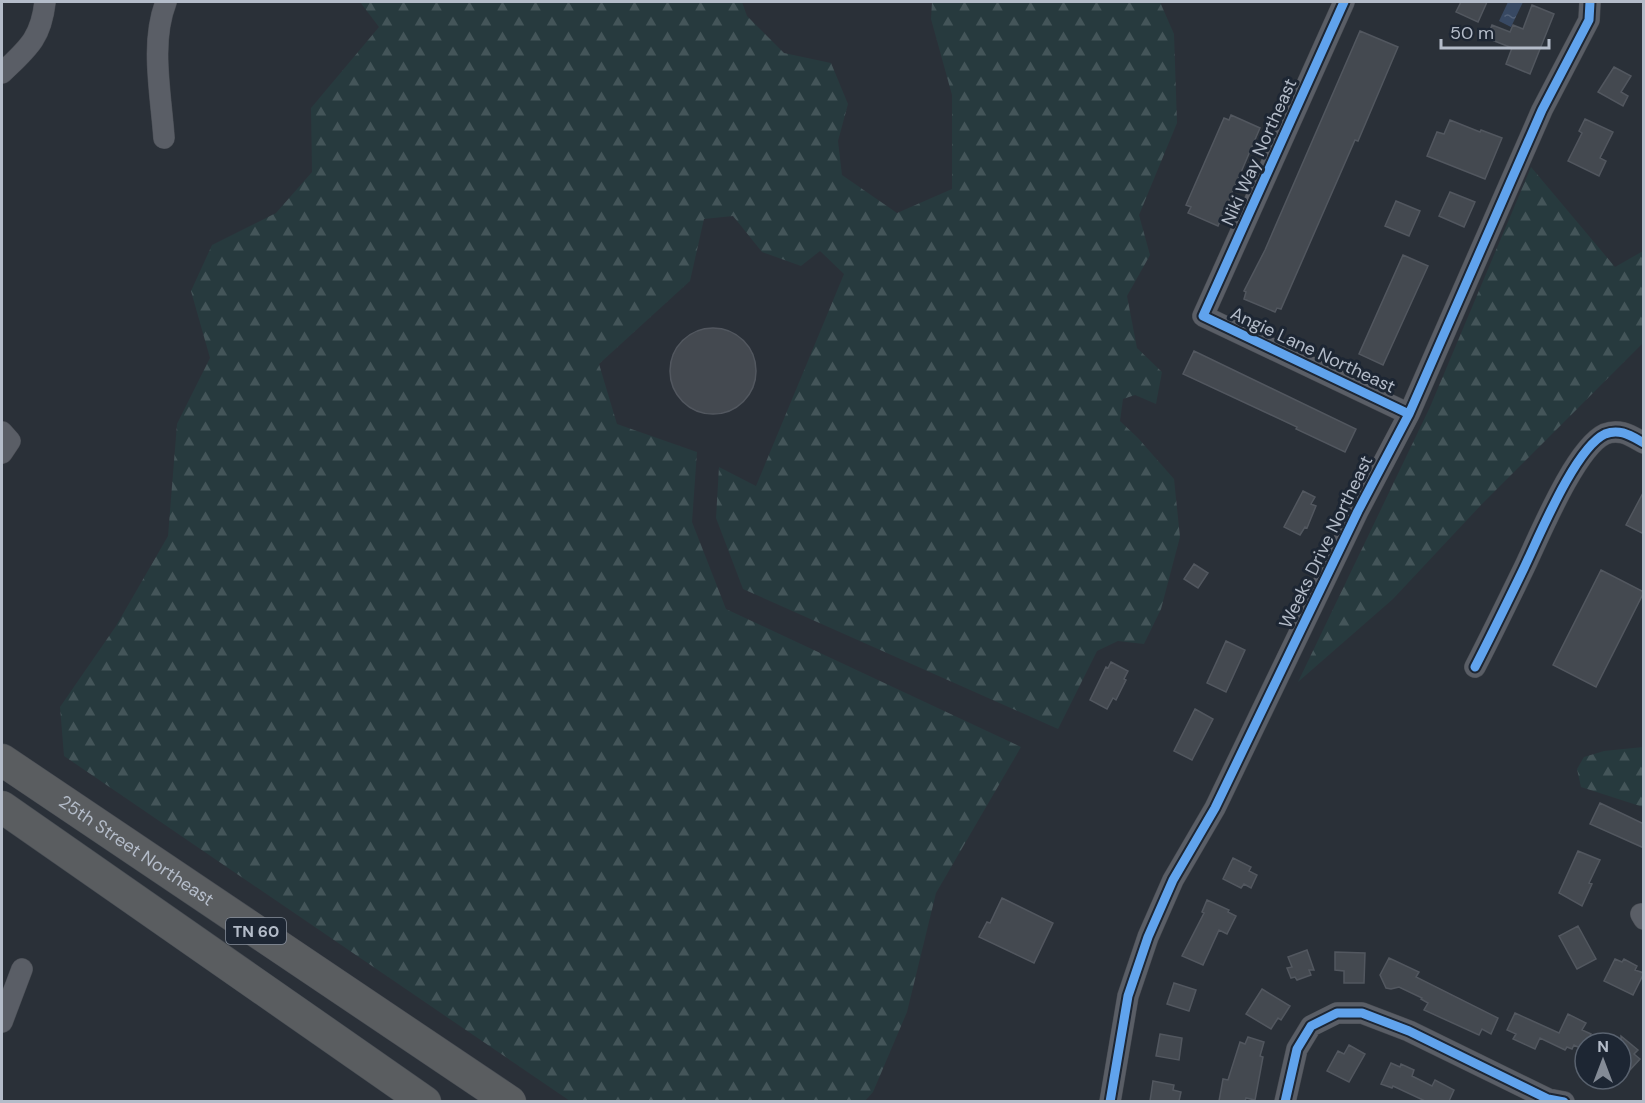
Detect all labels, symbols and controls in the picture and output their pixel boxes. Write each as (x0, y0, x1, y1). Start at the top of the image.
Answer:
scale bar (1441, 12, 1549, 50)
text: 50 m (1450, 21, 1494, 45)
street label: Niki Way Northeast (1216, 75, 1302, 229)
street label: Angie Lane Northeast (1227, 301, 1399, 399)
street label: Weeks Drive Northeast (1274, 452, 1378, 632)
street label: 25th Street Northeast (54, 790, 219, 911)
road number: TN 60 (226, 918, 286, 944)
north arrow (1573, 1031, 1633, 1091)
text: N (1597, 1036, 1609, 1057)

